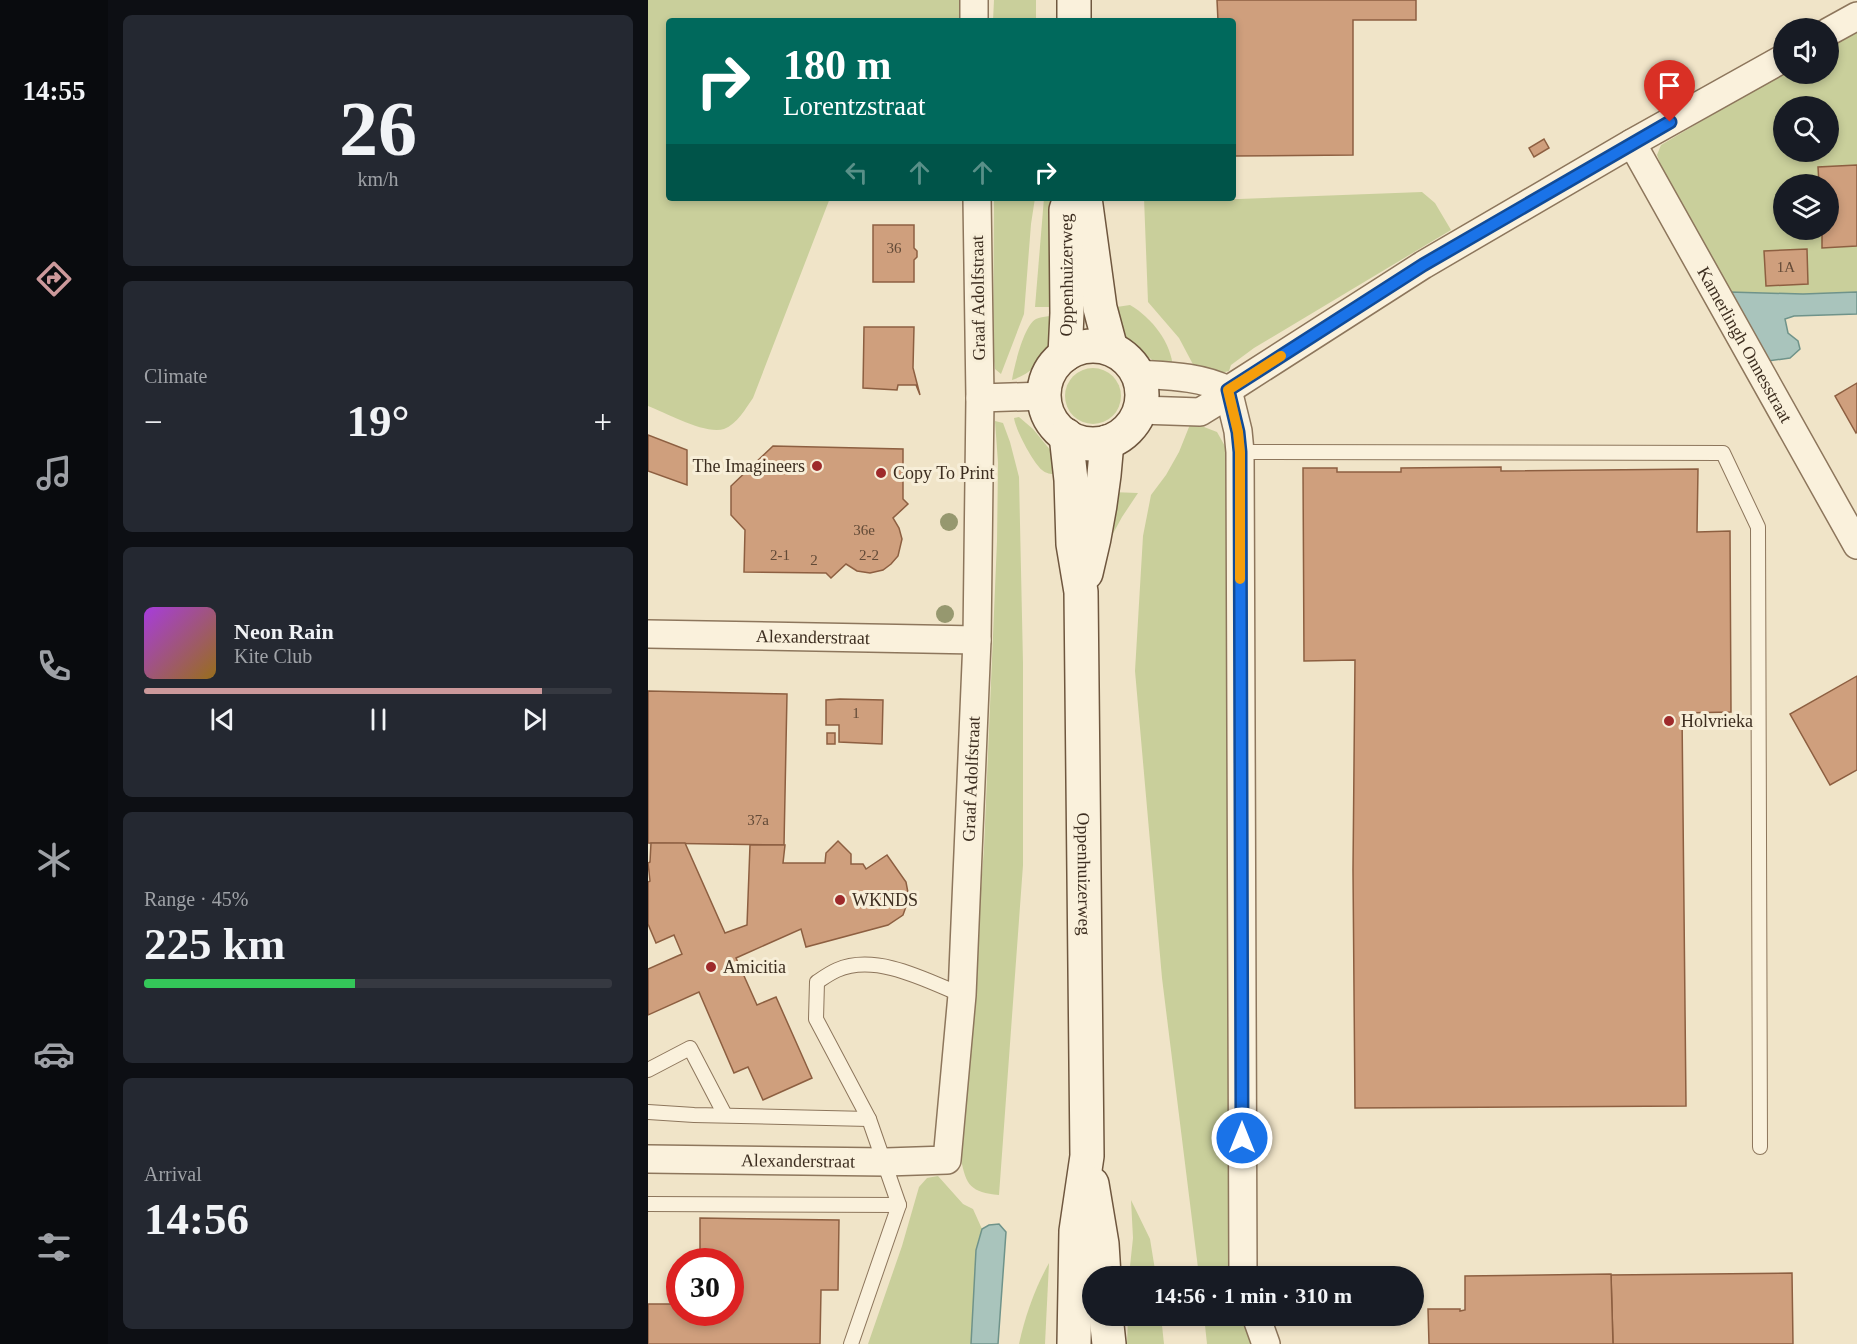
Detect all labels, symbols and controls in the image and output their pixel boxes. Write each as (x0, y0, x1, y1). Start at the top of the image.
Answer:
map controls (1773, 18, 1839, 240)
button: sound (1773, 18, 1839, 84)
icon: right (684, 42, 762, 120)
text: 180 m (783, 42, 892, 88)
pin (1644, 60, 1695, 122)
icon: arrive (1653, 69, 1686, 102)
text: 14:55 (23, 76, 86, 106)
text: 26 (339, 85, 417, 172)
text: Lorentzstraat (783, 91, 925, 121)
button: search (1773, 96, 1839, 162)
icon: left (840, 156, 873, 189)
icon: ahead (903, 156, 936, 189)
icon: ahead (966, 156, 999, 189)
icon: right (1029, 156, 1062, 189)
text: km/h (357, 168, 399, 190)
button: layers (1773, 174, 1839, 240)
street label: Oppenhuizerweg (1056, 213, 1077, 337)
street label: Graaf Adolfstraat (967, 235, 989, 361)
house number: 36 (887, 240, 902, 256)
icon: directions (33, 258, 75, 300)
house number: 1A (1777, 259, 1795, 275)
street label: Kamerlingh Onnesstraat (1693, 263, 1796, 426)
text: Climate (144, 365, 207, 387)
text: 19° (347, 396, 410, 446)
text: − (144, 404, 163, 440)
text: + (593, 404, 612, 440)
icon: music (33, 452, 75, 494)
place label: The Imagineers (693, 456, 805, 476)
marker: The Imagineers (810, 459, 824, 473)
place label: Copy To Print (893, 463, 994, 483)
marker: Copy To Print (874, 466, 888, 480)
house number: 36e (853, 522, 875, 538)
house number: 2-1 (770, 547, 790, 563)
house number: 2-2 (859, 547, 879, 563)
house number: 2 (810, 552, 818, 568)
text: Neon Rain (234, 619, 334, 644)
street label: Alexanderstraat (756, 626, 870, 648)
icon: phone (33, 645, 75, 687)
text: Kite Club (234, 645, 312, 667)
icon: previous (206, 703, 239, 736)
icon: pause (362, 703, 395, 736)
icon: next (518, 703, 551, 736)
house number: 1 (852, 705, 860, 721)
place label: Holvrieka (1681, 711, 1753, 731)
marker: Holvrieka (1662, 714, 1676, 728)
street label: Graaf Adolfstraat (958, 716, 984, 842)
house number: 37a (747, 812, 769, 828)
street label: Oppenhuizerweg (1073, 812, 1095, 936)
icon: climate (33, 839, 75, 881)
text: Range · 45% (144, 888, 248, 910)
place label: WKNDS (852, 890, 918, 910)
marker: WKNDS (833, 893, 847, 907)
text: 225 km (144, 919, 285, 969)
place label: Amicitia (723, 957, 786, 977)
marker: Amicitia (704, 960, 718, 974)
icon: car (33, 1033, 75, 1075)
position arrow (1210, 1106, 1274, 1170)
street label: Alexanderstraat (741, 1150, 855, 1172)
text: Arrival (144, 1163, 202, 1185)
text: 14:56 (144, 1194, 249, 1244)
icon: filters (33, 1226, 75, 1268)
speed limit sign: 30 (666, 1248, 744, 1326)
text: 14:56 · 1 min · 310 m (1154, 1283, 1352, 1308)

